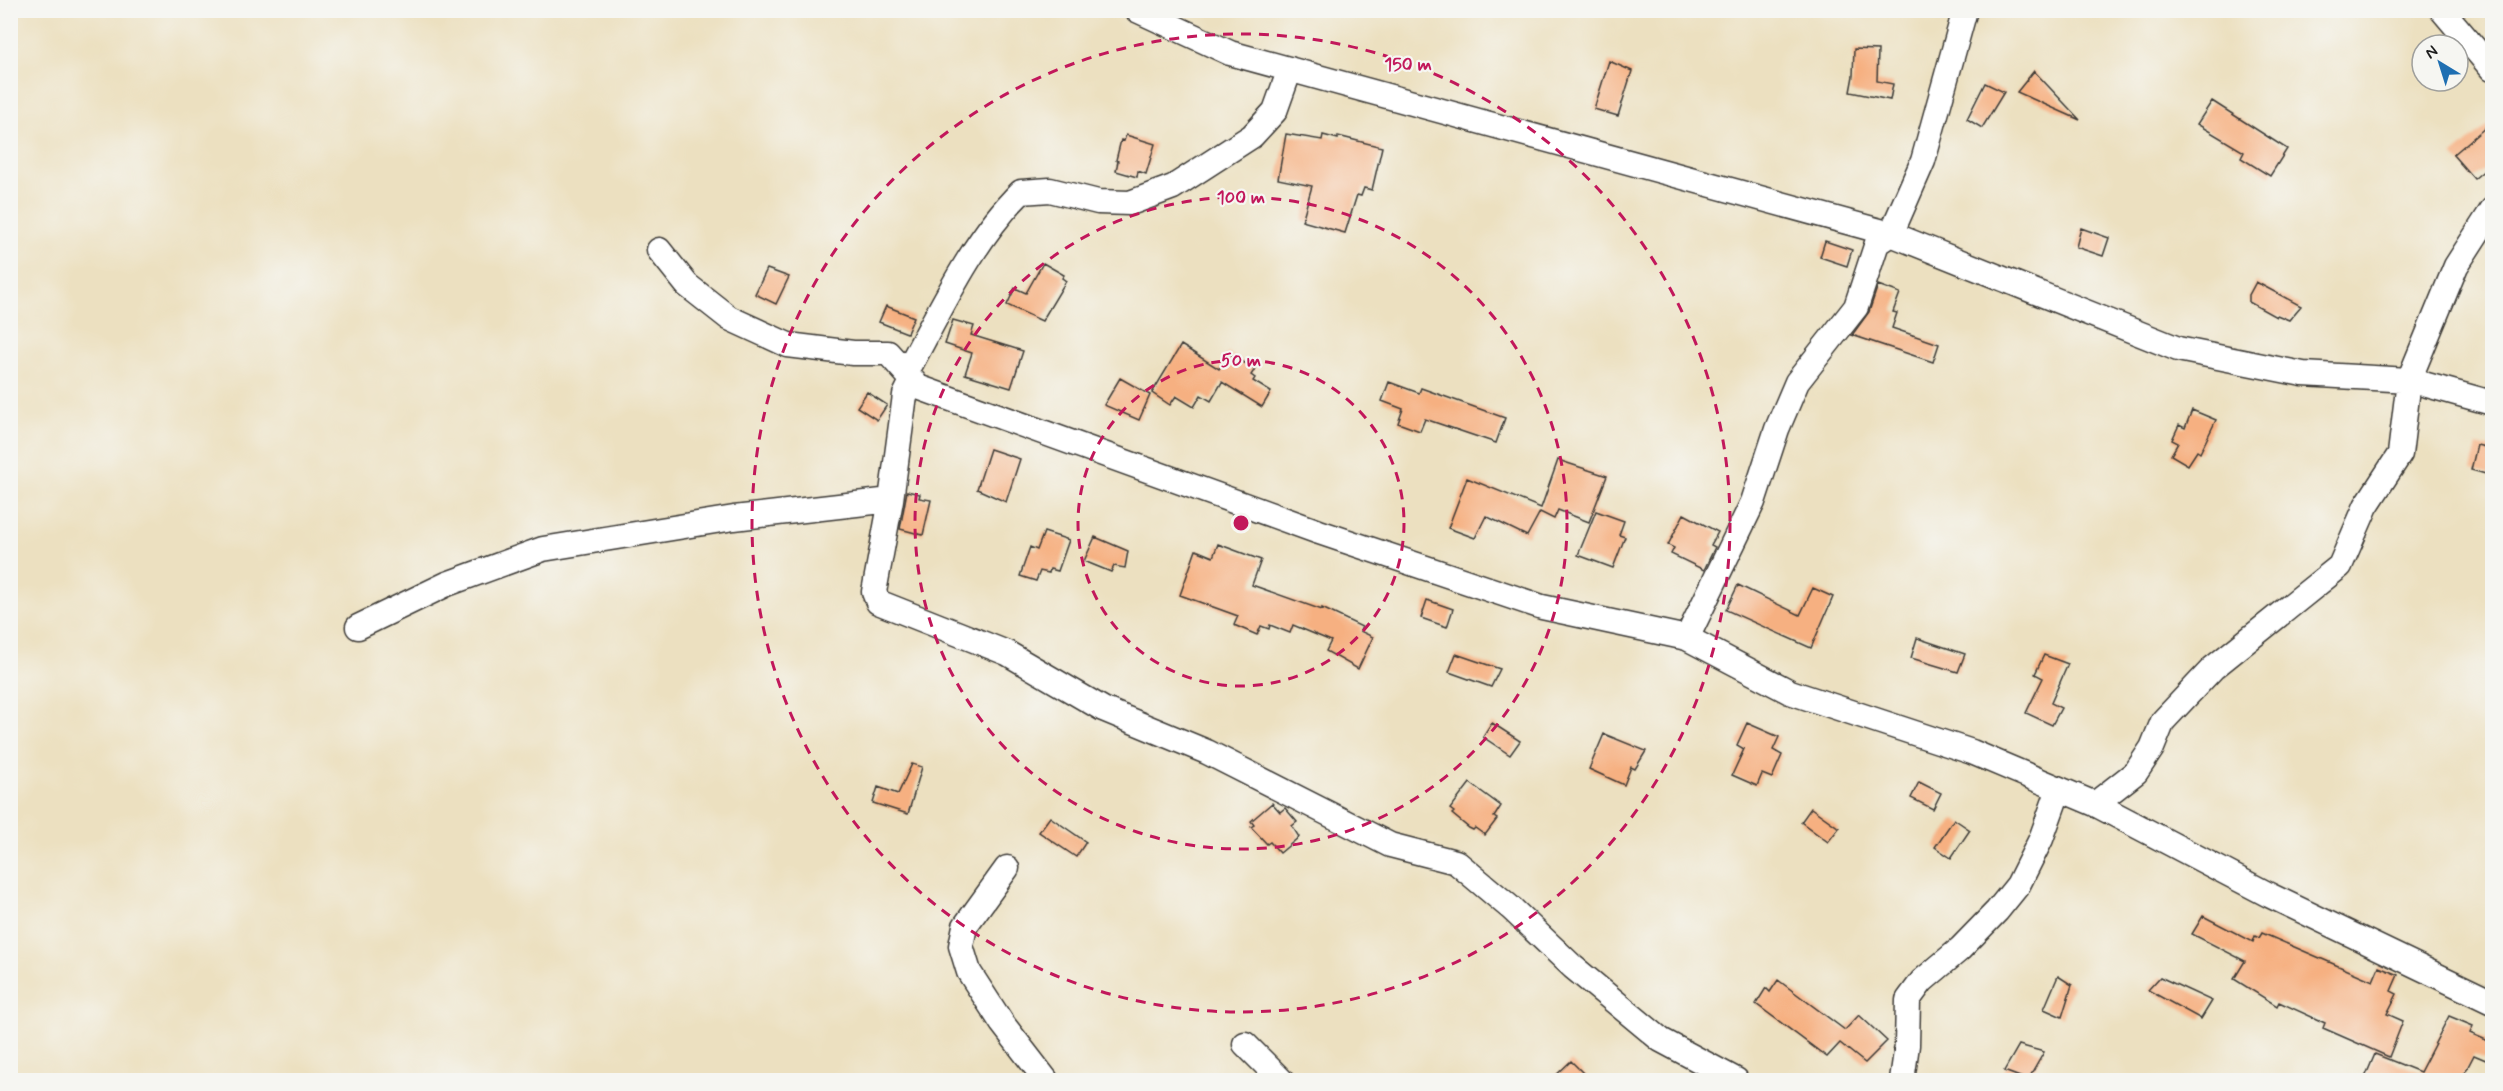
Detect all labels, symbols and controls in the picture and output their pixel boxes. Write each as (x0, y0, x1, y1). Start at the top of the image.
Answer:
north arrow (2410, 33, 2470, 93)
text: N (2421, 41, 2442, 64)
text: 150 m (1384, 53, 1432, 77)
text: 100 m (1217, 186, 1265, 210)
text: 50 m (1221, 349, 1261, 373)
centre of rings (1231, 513, 1251, 533)

